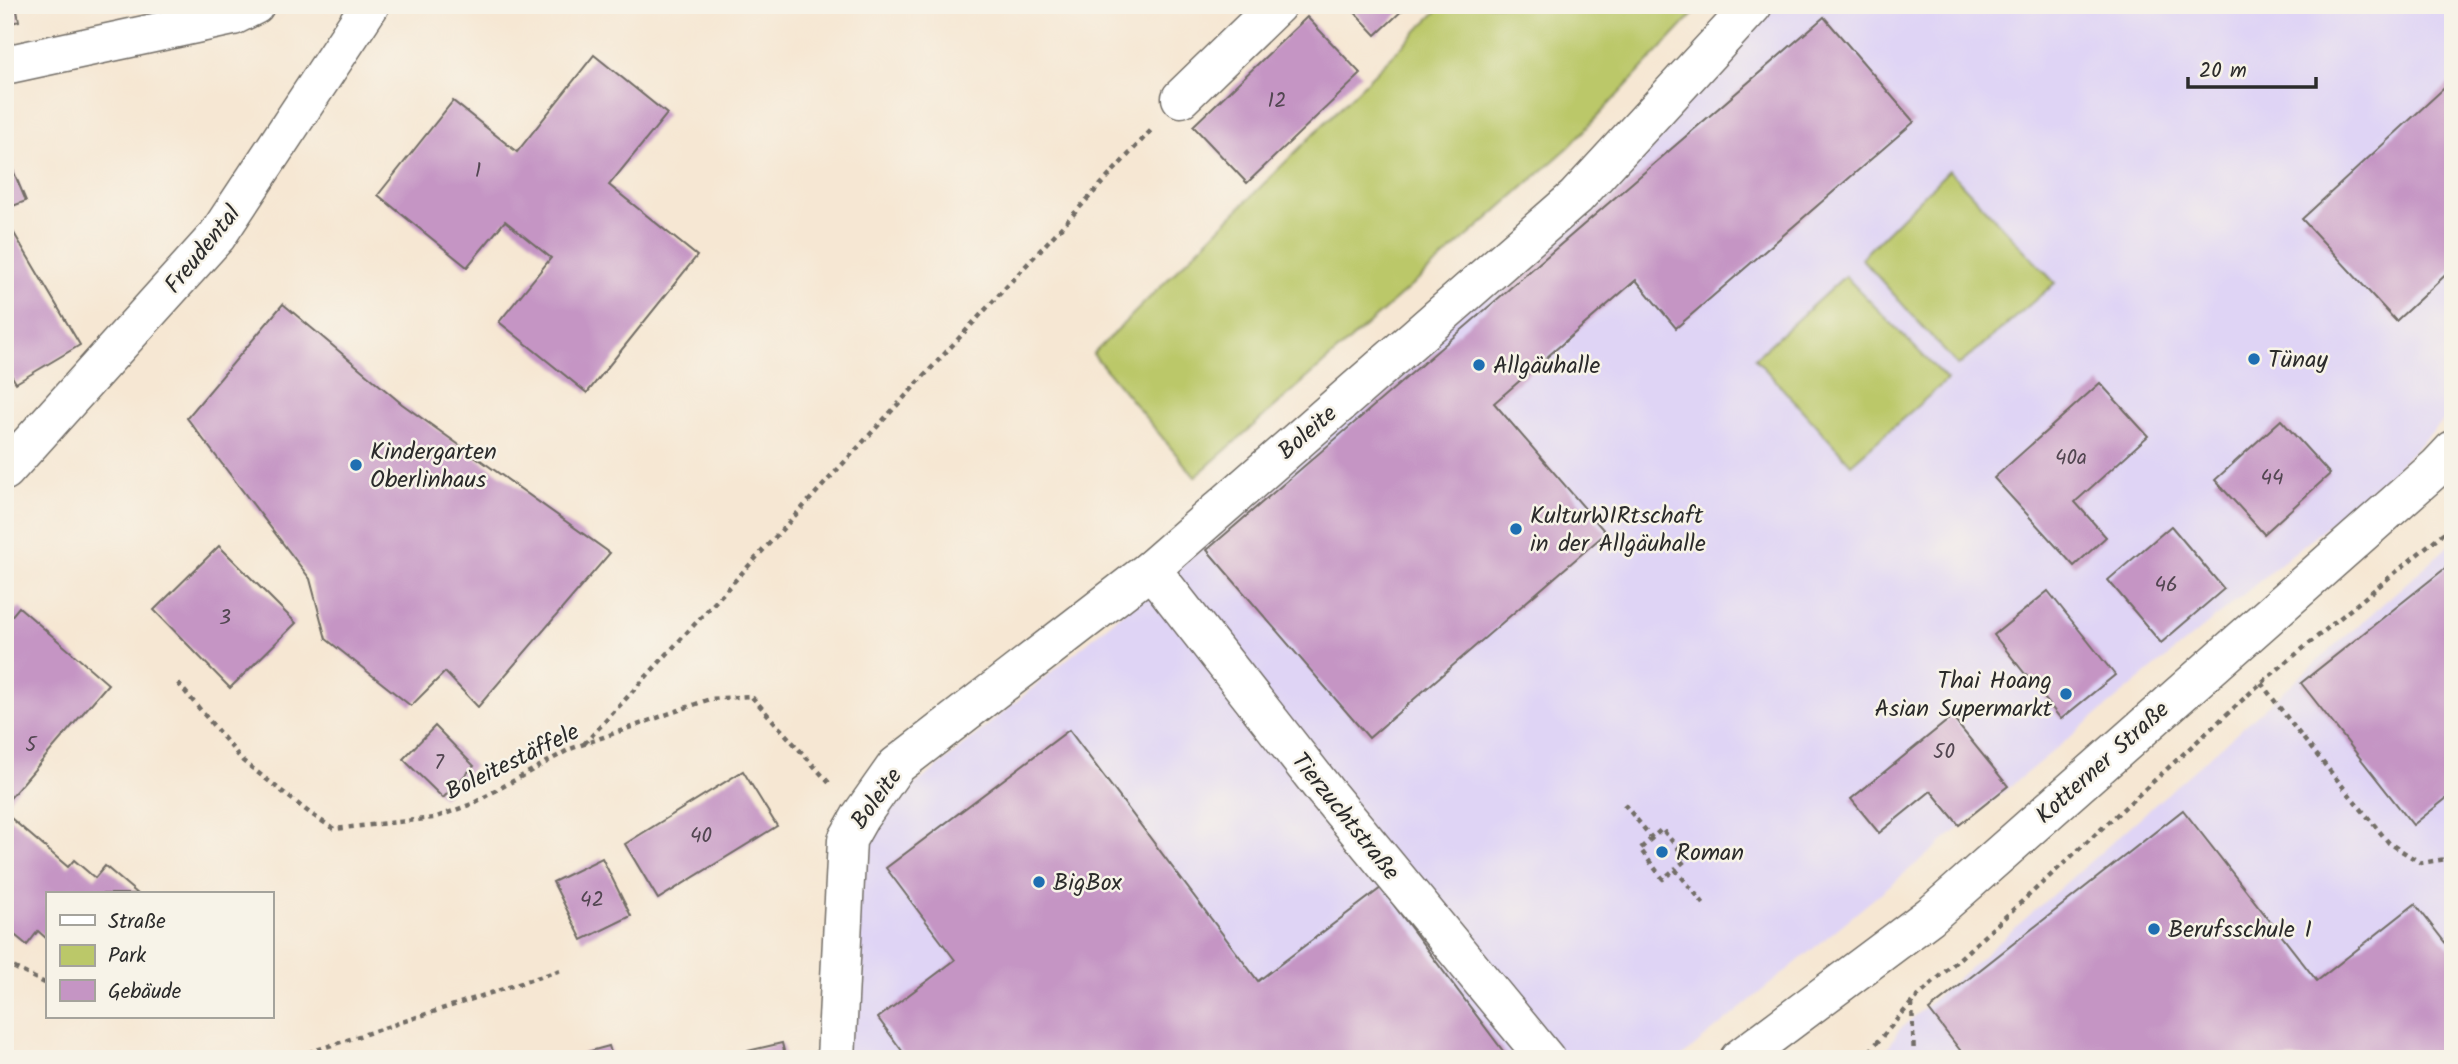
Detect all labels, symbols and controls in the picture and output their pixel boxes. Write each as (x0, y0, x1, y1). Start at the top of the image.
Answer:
scale bar (2188, 46, 2316, 90)
text: 20 m (2199, 55, 2247, 88)
house number: 12 (1268, 85, 1286, 118)
house number: 1 (475, 155, 481, 188)
street label: Freudental (155, 197, 251, 303)
place label: Tünay (2268, 341, 2328, 380)
place label: Allgäuhalle (1493, 347, 1601, 386)
marker: Tünay (2246, 351, 2262, 367)
marker: Allgäuhalle (1471, 357, 1487, 373)
street label: Boleite (1269, 396, 1347, 470)
place label: Kindergarten Oberlinhaus (370, 433, 497, 500)
house number: 40a (2055, 442, 2087, 475)
marker: Kindergarten Oberlinhaus (348, 457, 364, 473)
house number: 44 (2260, 462, 2284, 495)
place label: KulturWIRtschaft in der Allgäuhalle (1530, 497, 1706, 564)
marker: KulturWIRtschaft in der Allgäuhalle (1508, 521, 1524, 537)
house number: 46 (2154, 569, 2178, 602)
house number: 3 (219, 602, 231, 635)
place label: Thai Hoang Asian Supermarkt (1874, 662, 2053, 729)
marker: Thai Hoang Asian Supermarkt (2058, 686, 2074, 702)
street label: Kotterner Straße (2027, 692, 2179, 834)
street label: Boleitestäffele (439, 713, 587, 812)
house number: 5 (25, 729, 38, 762)
house number: 50 (1933, 736, 1955, 769)
street label: Tierzuchtstraße (1281, 744, 1409, 890)
house number: 7 (434, 747, 445, 780)
street label: Boleite (841, 759, 913, 838)
house number: 40 (690, 820, 712, 853)
place label: Roman (1676, 834, 1744, 873)
marker: Roman (1654, 844, 1670, 860)
place label: BigBox (1053, 864, 1123, 903)
marker: BigBox (1031, 874, 1047, 890)
house number: 42 (580, 884, 604, 917)
legend (46, 892, 273, 1018)
text: Straße (108, 906, 166, 939)
place label: Berufsschule I (2168, 911, 2312, 950)
marker: Berufsschule I (2146, 921, 2162, 937)
text: Park (108, 940, 146, 973)
text: Gebäude (108, 976, 182, 1009)

